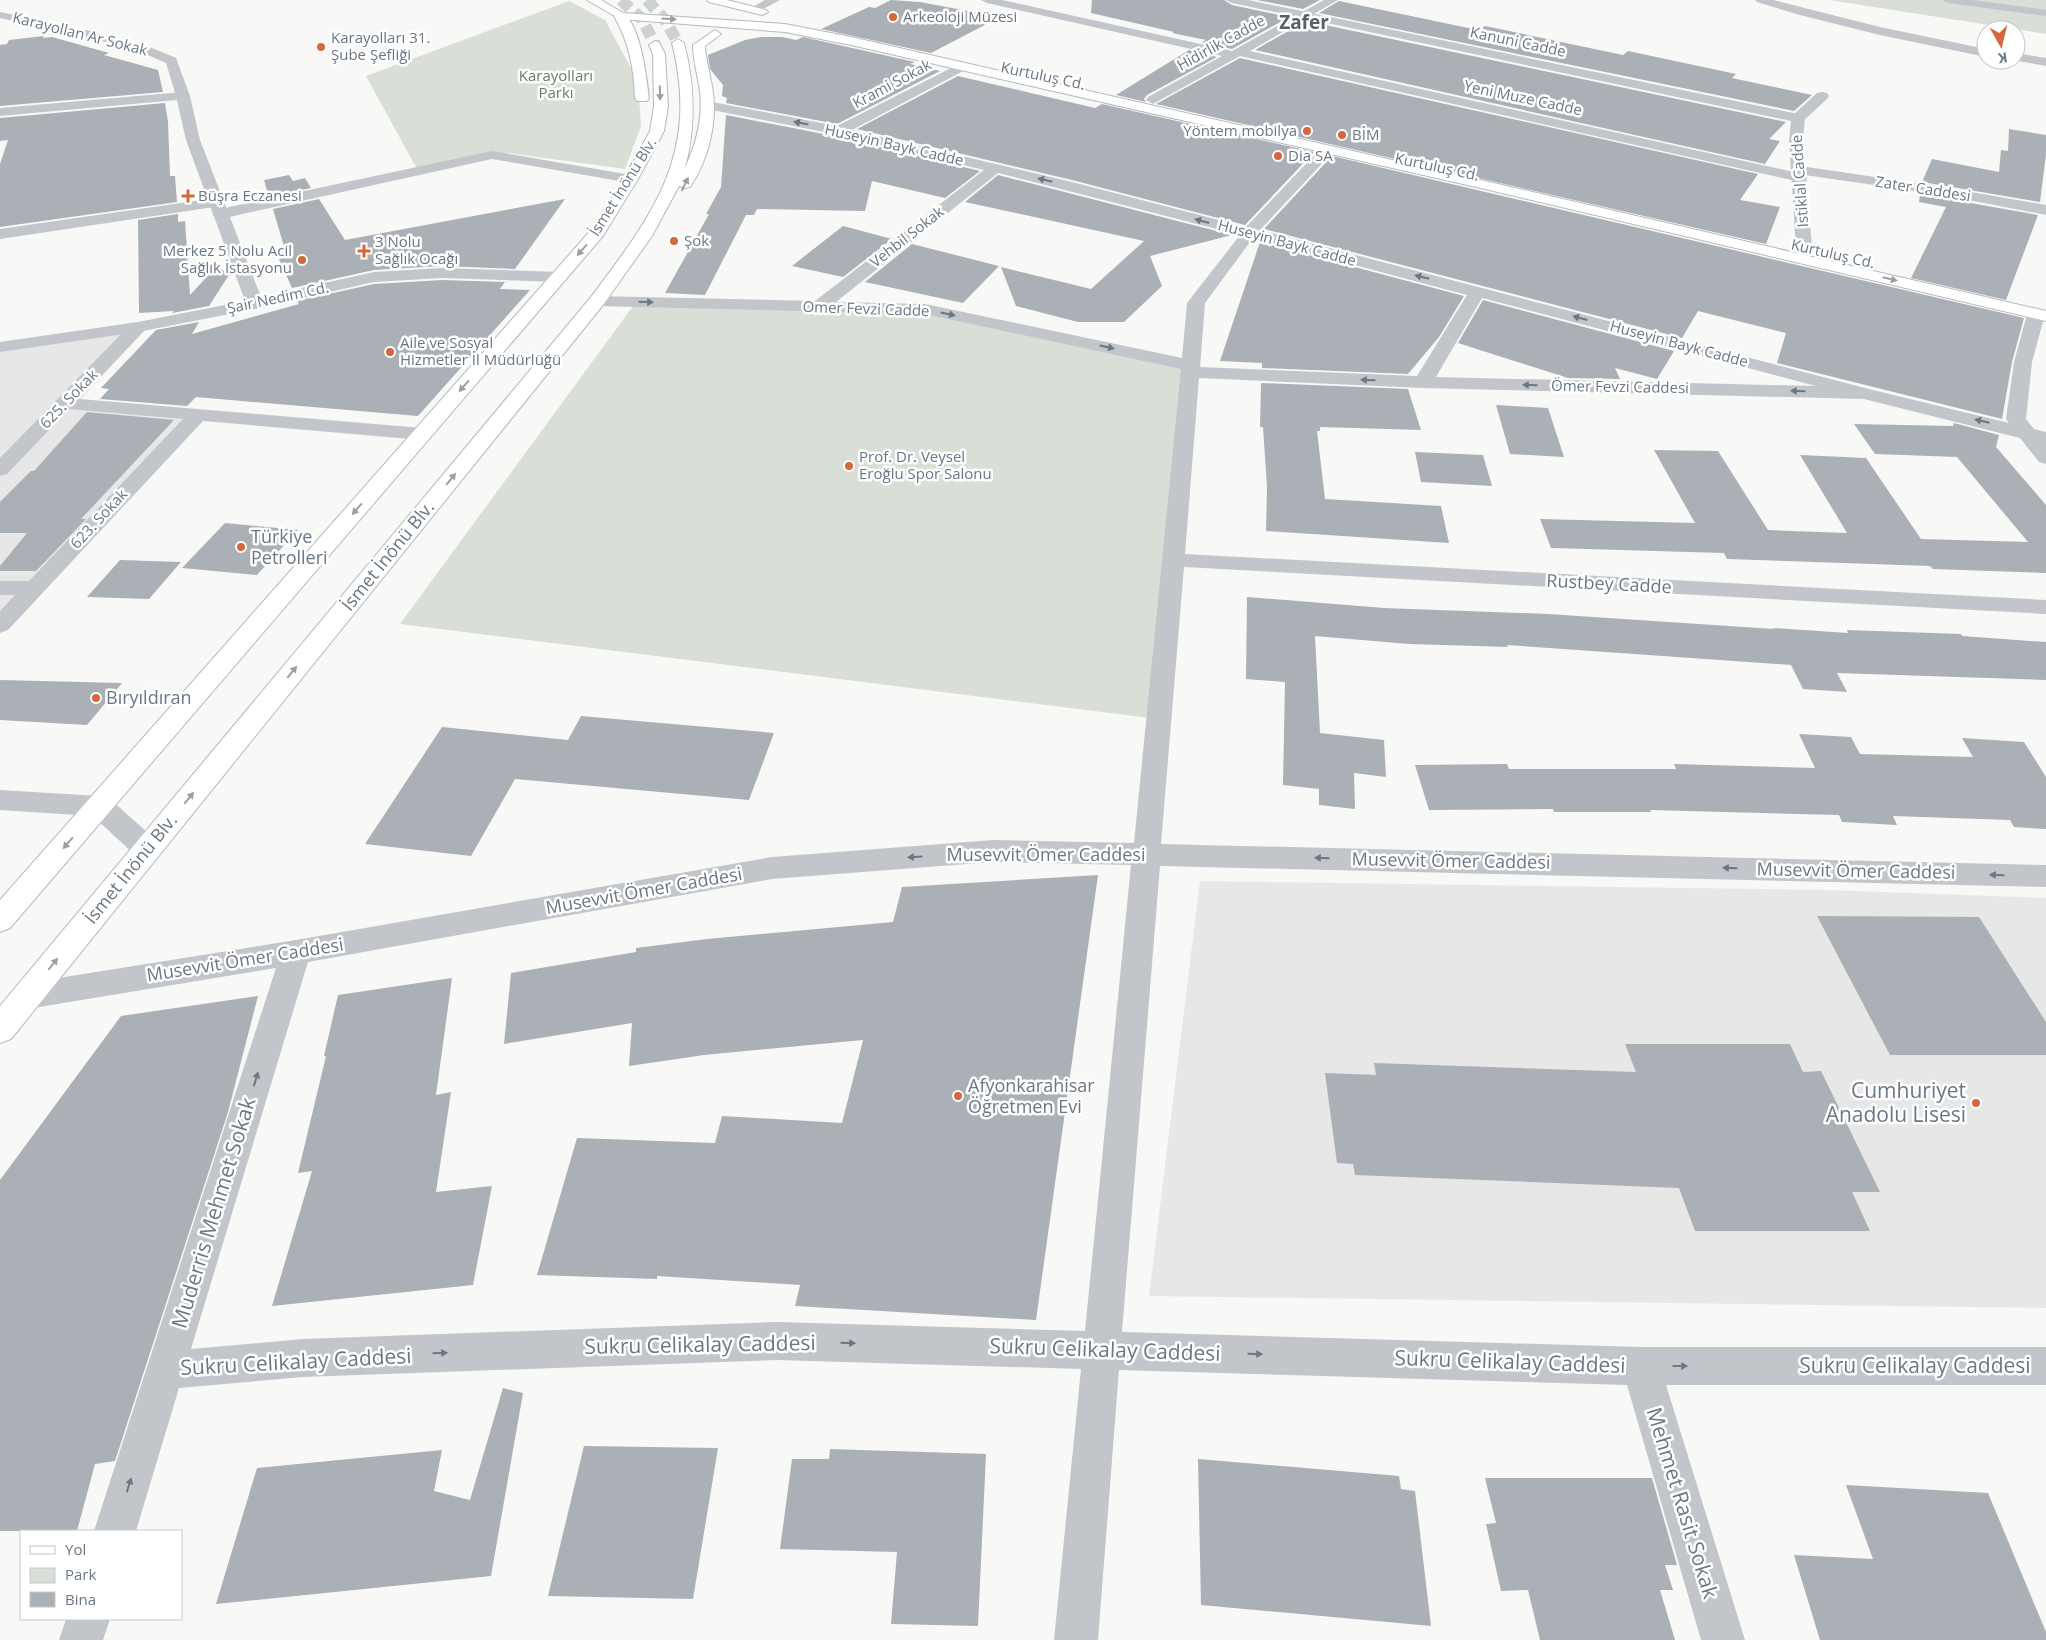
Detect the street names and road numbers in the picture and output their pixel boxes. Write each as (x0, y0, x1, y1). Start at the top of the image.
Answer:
street label: Karayollan Ar Sokak (11, 7, 150, 59)
street label: Hidirlik Cadde (1173, 10, 1268, 75)
street label: Kanuni Cadde (1469, 21, 1568, 61)
street label: Krami Sokak (849, 54, 935, 112)
street label: Kurtuluş Cd. (999, 56, 1087, 94)
street label: Yeni Muze Cadde (1462, 75, 1584, 119)
street label: Huseyin Bayk Cadde (823, 118, 966, 170)
street label: İsmet İnönü Blv. (584, 133, 660, 239)
street label: Istiklal Cadde (1786, 134, 1812, 228)
street label: Kurtuluş Cd. (1393, 147, 1481, 185)
street label: Zater Caddesi (1874, 171, 1972, 205)
street label: Vehbil Sokak (865, 201, 948, 271)
street label: Huseyin Bayk Cadde (1216, 214, 1358, 270)
street label: Kurtuluş Cd. (1789, 234, 1877, 272)
street label: Şair Nedim Cd. (225, 276, 330, 318)
street label: Omer Fevzi Cadde (802, 296, 930, 320)
street label: Huseyin Bayk Cadde (1608, 315, 1750, 371)
street label: 625. Sokak (35, 364, 102, 432)
street label: Ömer Fevzi Caddesi (1551, 375, 1689, 397)
street label: 623. Sokak (65, 484, 131, 553)
street label: İsmet İnönü Blv. (335, 495, 439, 615)
street label: Rustbey Cadde (1546, 568, 1672, 598)
street label: İsmet İnönü Blv. (78, 808, 182, 928)
street label: Musevvit Ömer Caddesi (947, 842, 1145, 866)
street label: Musevvit Ömer Caddesi (1351, 846, 1551, 874)
street label: Musevvit Ömer Caddesi (1756, 856, 1956, 884)
street label: Musevvit Ömer Caddesi (544, 861, 744, 919)
street label: Musevvit Ömer Caddesi (145, 932, 345, 986)
street label: Muderris Mehmet Sokak (165, 1094, 262, 1332)
street label: Sukru Celikalay Caddesi (584, 1328, 816, 1360)
street label: Sukru Celikalay Caddesi (989, 1331, 1221, 1367)
street label: Sukru Celikalay Caddesi (180, 1341, 412, 1381)
street label: Sukru Celikalay Caddesi (1394, 1343, 1626, 1379)
street label: Sukru Celikalay Caddesi (1799, 1351, 2031, 1379)
street label: Mehmet Rasit Sokak (1641, 1404, 1725, 1602)

